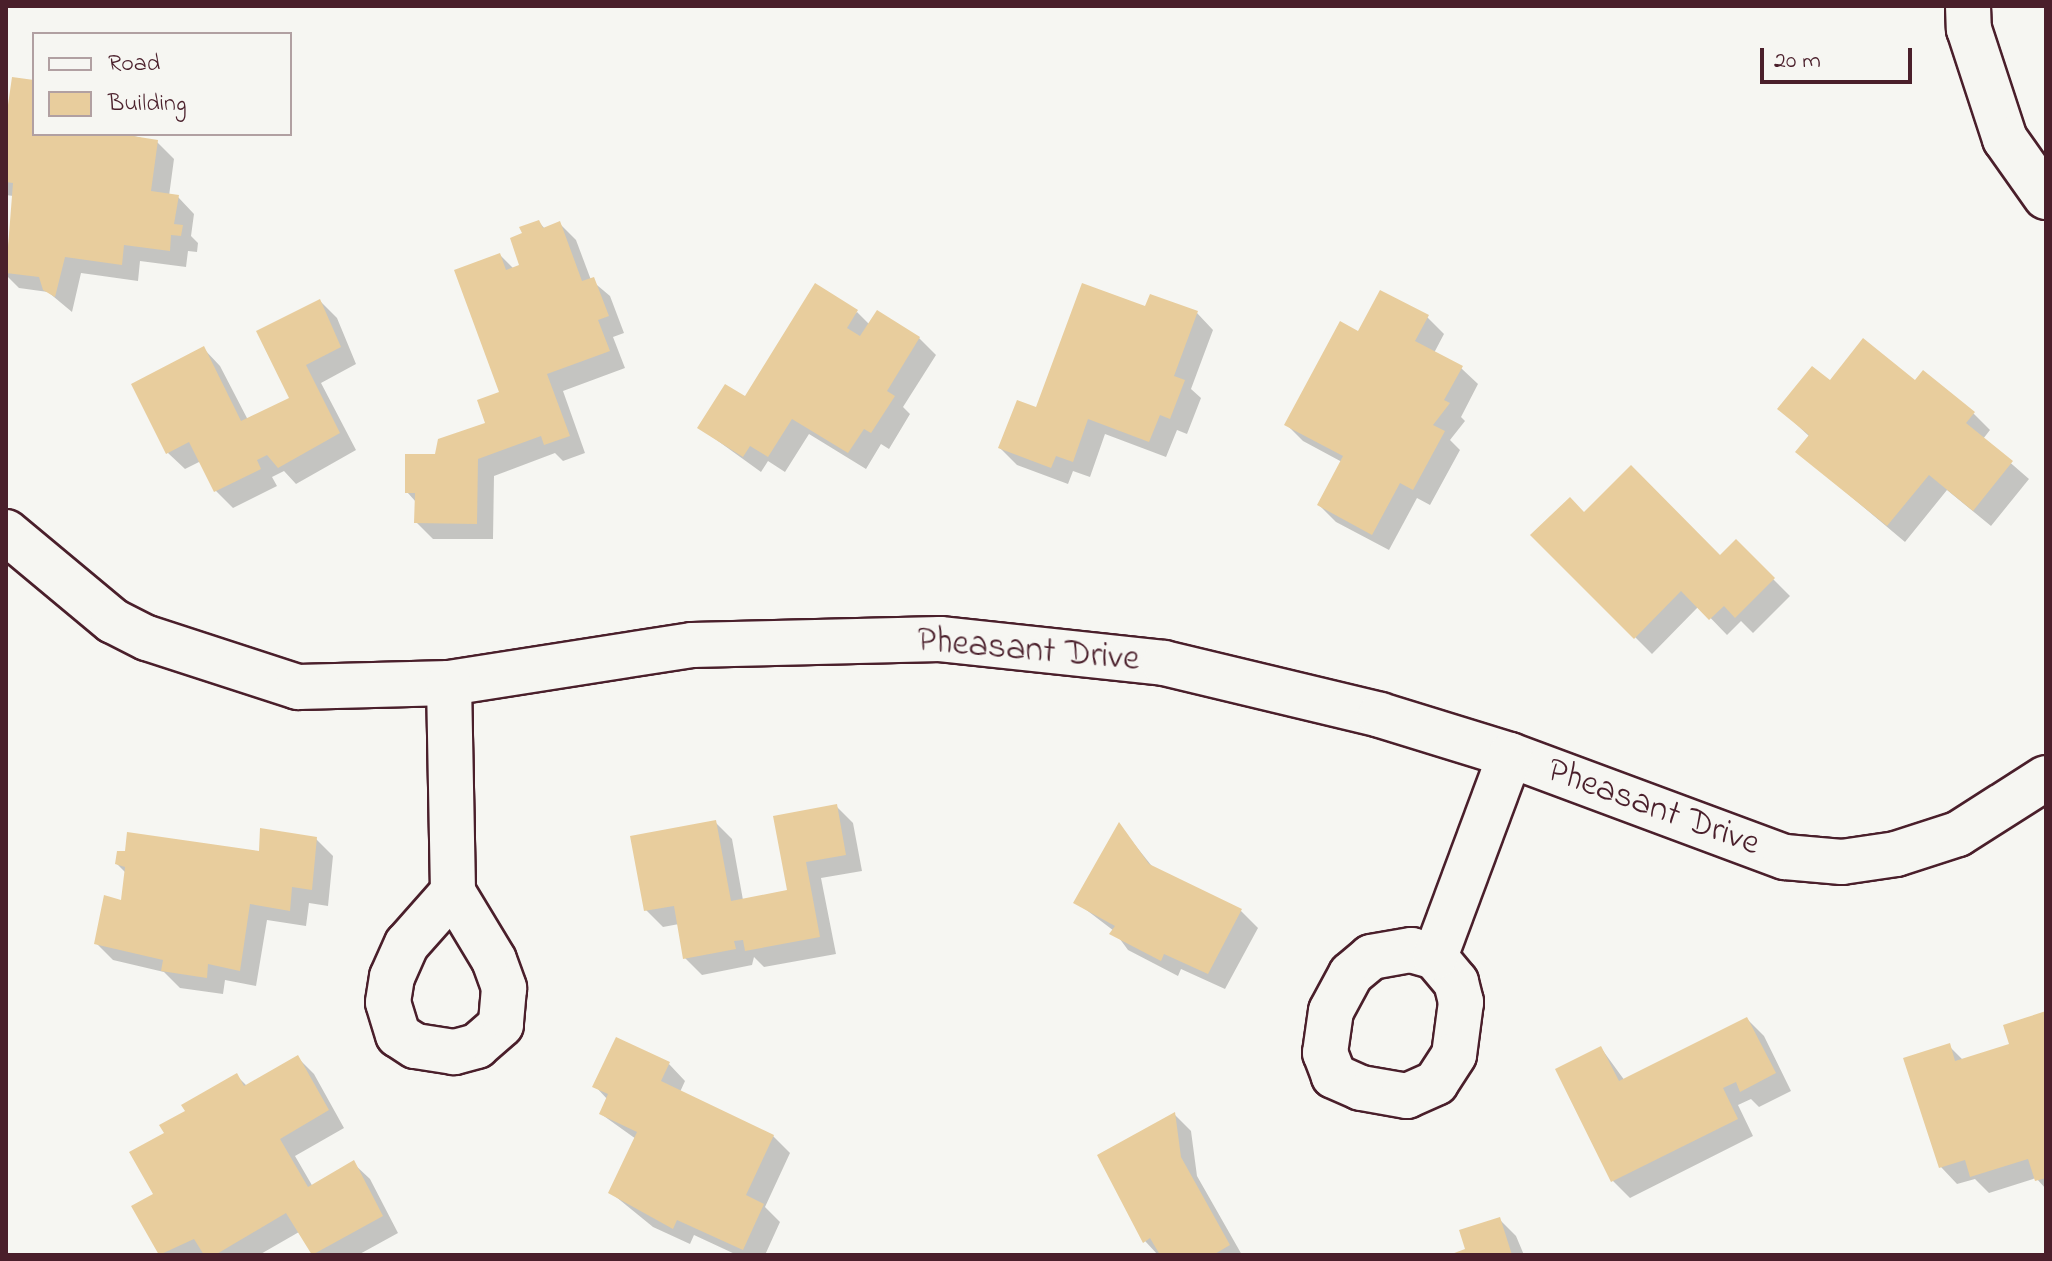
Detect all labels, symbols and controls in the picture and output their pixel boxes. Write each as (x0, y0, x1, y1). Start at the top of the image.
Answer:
legend (32, 32, 292, 136)
scale bar (1764, 32, 1916, 82)
text: 20 m (1774, 44, 1821, 79)
text: Road (108, 47, 160, 82)
text: Building (108, 87, 187, 122)
street label: Pheasant Drive (915, 620, 1141, 682)
street label: Pheasant Drive (1541, 750, 1765, 866)

